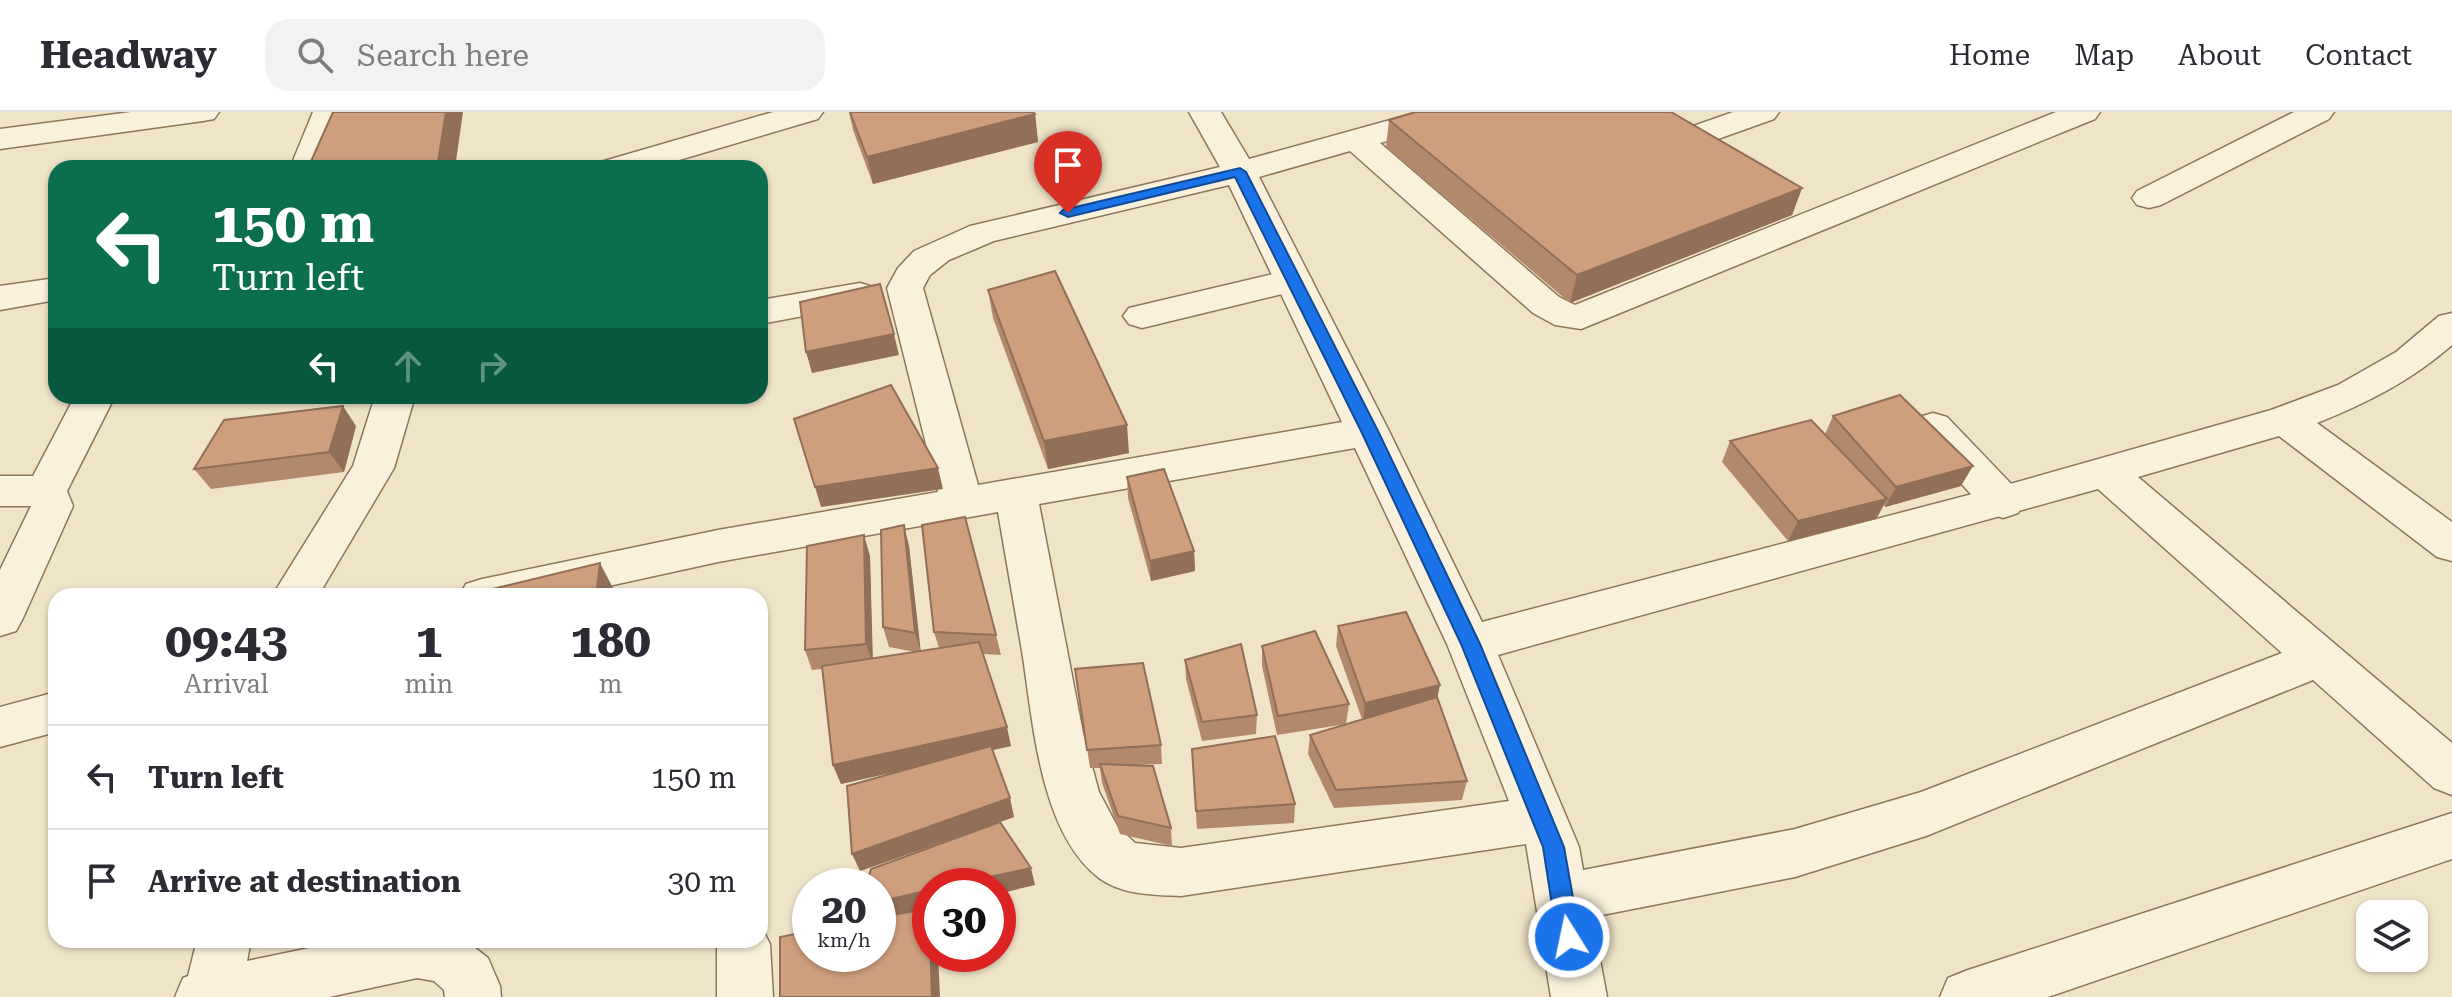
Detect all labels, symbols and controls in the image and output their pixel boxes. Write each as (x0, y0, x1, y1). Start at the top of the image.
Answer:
search box (265, 19, 825, 91)
text: Headway (40, 33, 217, 77)
icon: search (293, 33, 337, 77)
text: Search here (357, 38, 529, 73)
text: Home (1949, 39, 2030, 72)
text: Map (2074, 39, 2134, 72)
text: About (2178, 39, 2261, 72)
text: Contact (2305, 39, 2412, 72)
pin (1034, 131, 1102, 213)
icon: arrive (1046, 143, 1090, 187)
text: 150 m (212, 190, 374, 256)
icon: left (80, 192, 184, 296)
text: Turn left (212, 257, 364, 299)
icon: left (302, 344, 346, 388)
icon: ahead (386, 344, 430, 388)
icon: right (470, 344, 514, 388)
text: 09:43 (165, 613, 288, 669)
text: 1 (415, 613, 442, 669)
text: 180 (570, 613, 651, 669)
text: Arrival (184, 669, 269, 699)
text: min (405, 669, 453, 699)
text: m (599, 669, 623, 699)
icon: left (80, 755, 124, 799)
text: Turn left (148, 760, 284, 795)
text: 150 m (651, 760, 736, 795)
icon: arrive (80, 859, 124, 903)
text: Arrive at destination (148, 864, 461, 899)
text: 30 m (667, 864, 736, 899)
speed limit sign: 30 (912, 868, 1016, 972)
text: 20 (822, 886, 866, 933)
position arrow (1527, 895, 1611, 979)
map controls (2356, 900, 2428, 972)
button: layers (2356, 900, 2428, 972)
text: km/h (817, 928, 871, 952)

